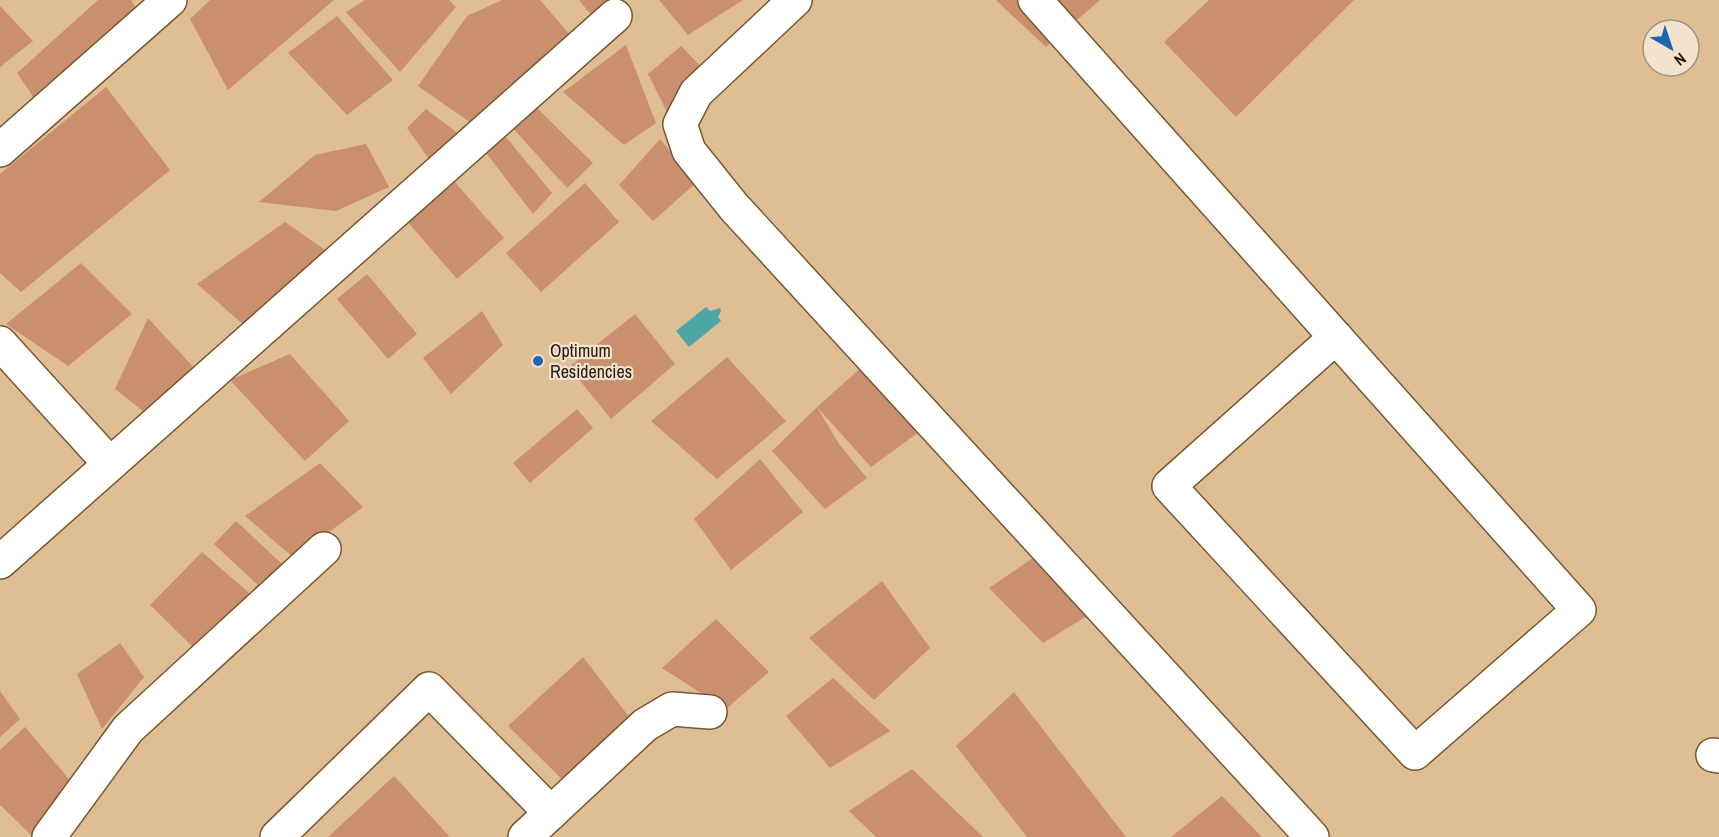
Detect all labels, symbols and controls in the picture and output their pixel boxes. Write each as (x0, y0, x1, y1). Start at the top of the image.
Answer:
north arrow (1641, 18, 1701, 78)
text: N (1670, 48, 1691, 71)
place label: Optimum Residencies (550, 338, 632, 384)
marker: Optimum Residencies (531, 354, 545, 368)

